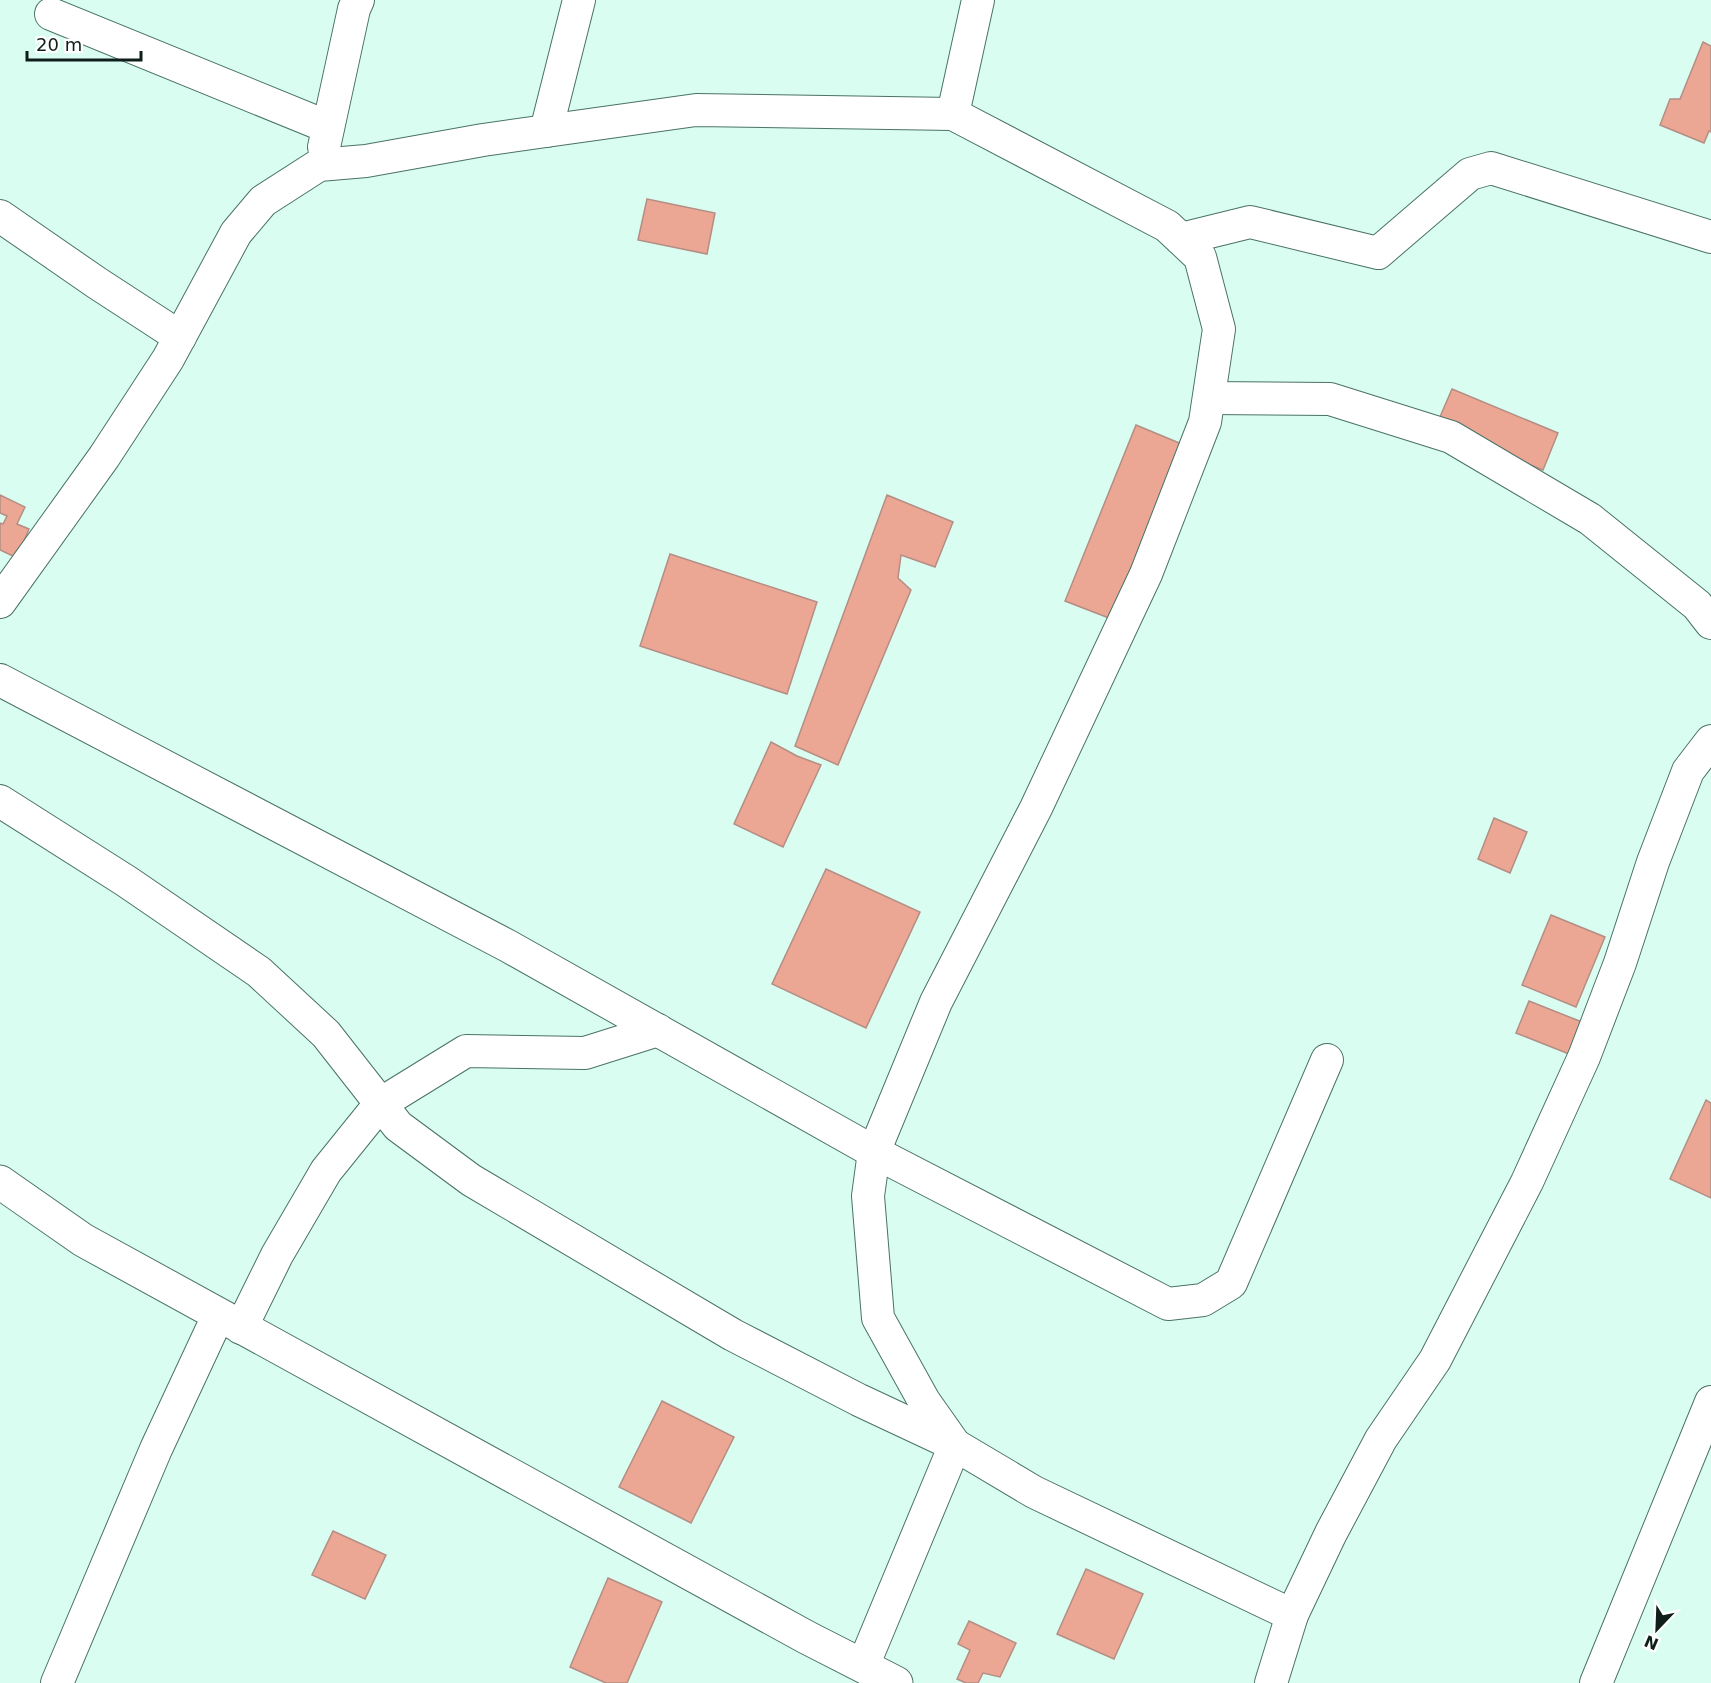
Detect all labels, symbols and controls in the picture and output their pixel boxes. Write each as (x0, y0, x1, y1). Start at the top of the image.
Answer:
scale bar (27, 24, 141, 62)
text: 20 m (36, 34, 82, 55)
north arrow (1627, 1599, 1687, 1659)
text: N (1641, 1631, 1661, 1654)

